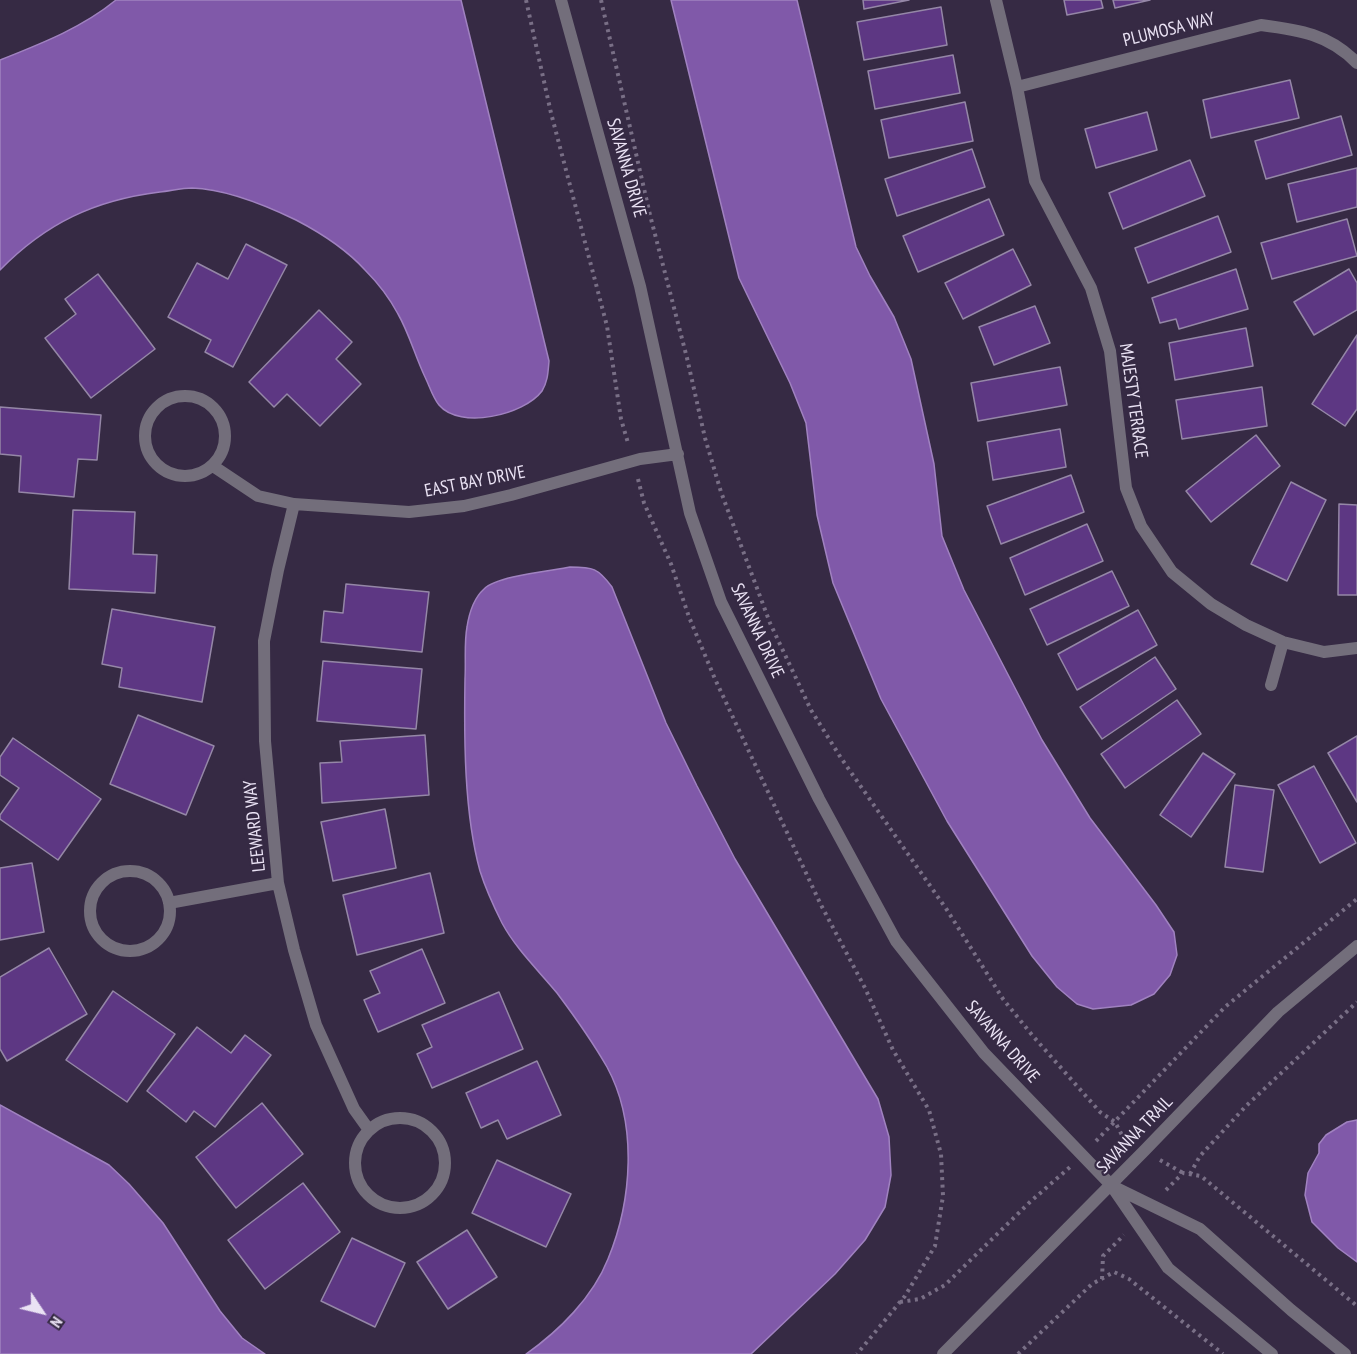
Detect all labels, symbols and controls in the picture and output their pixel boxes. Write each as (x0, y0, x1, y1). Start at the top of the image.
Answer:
street label: PLUMOSA WAY (1121, 8, 1217, 52)
street label: SAVANNA DRIVE (602, 116, 650, 220)
street label: MAJESTY TERRACE (1114, 342, 1152, 460)
street label: EAST BAY DRIVE (423, 462, 527, 502)
street label: SAVANNA DRIVE (726, 580, 788, 682)
street label: LEEWARD WAY (239, 779, 271, 873)
street label: SAVANNA DRIVE (960, 997, 1044, 1087)
street label: SAVANNA TRAIL (1093, 1092, 1177, 1178)
north arrow (12, 1282, 72, 1342)
text: N (46, 1313, 67, 1332)

